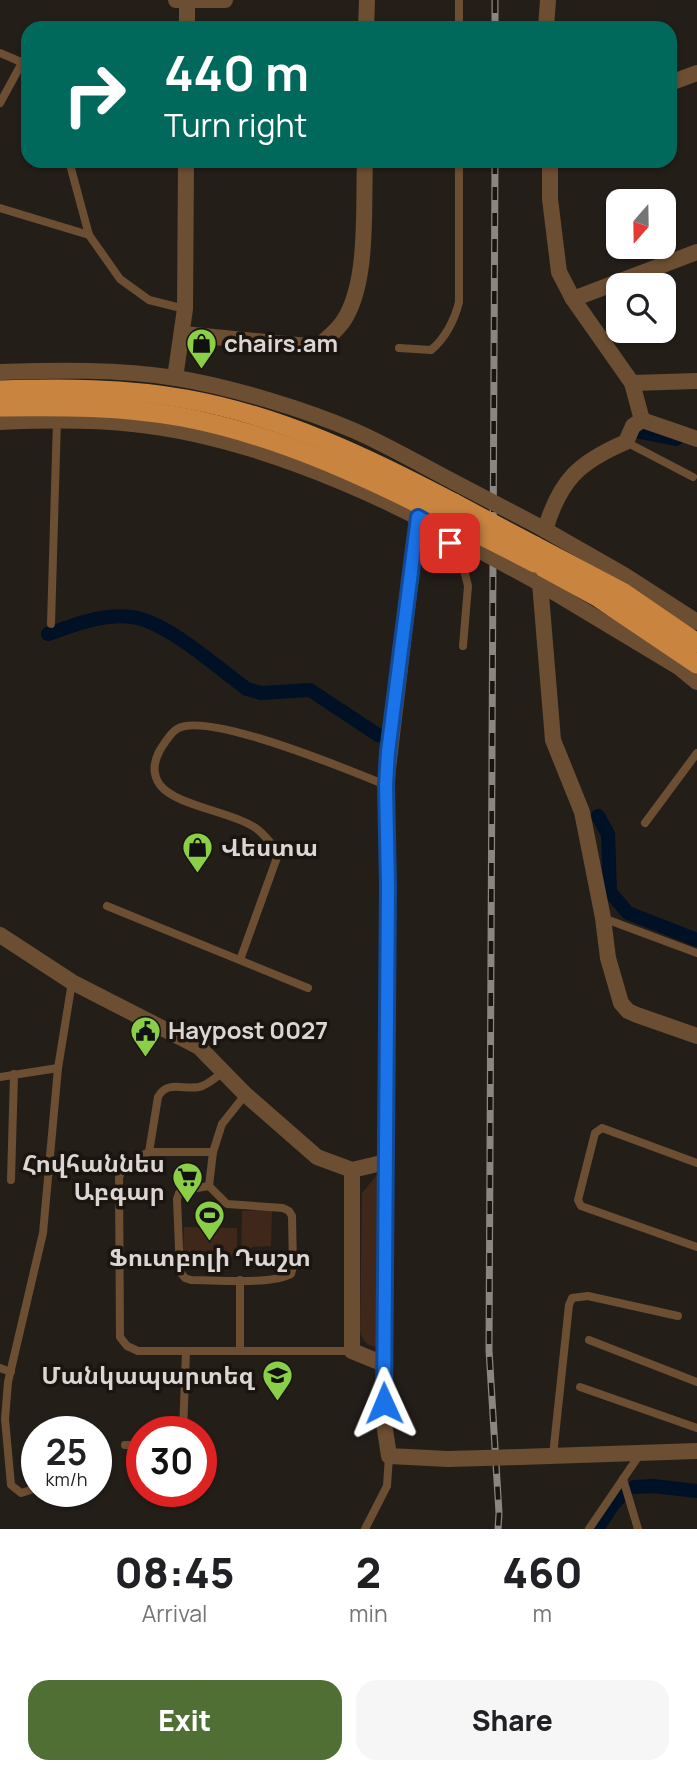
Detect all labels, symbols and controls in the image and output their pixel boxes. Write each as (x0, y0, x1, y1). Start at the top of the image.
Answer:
text: 440 m (164, 39, 309, 106)
icon: right (49, 49, 140, 140)
text: Turn right (164, 103, 307, 147)
north arrow (606, 189, 676, 259)
map controls (606, 189, 676, 343)
button: search (606, 273, 676, 343)
place label: chairs.am (224, 326, 338, 359)
shop icon: chairs.am (184, 327, 218, 371)
pin (420, 513, 480, 573)
icon: arrive (431, 524, 469, 562)
place label: Վեստա (221, 830, 318, 863)
shop icon: Վեստա (181, 831, 215, 875)
place label: Haypost 0027 (168, 1013, 328, 1046)
public building icon: Haypost 0027 (128, 1014, 162, 1058)
place label: Հովհաննես Աբգար (22, 1146, 165, 1207)
supermarket icon: Հովհաննես Աբգար (171, 1161, 205, 1205)
sports icon: Ֆուտբոլի Դաշտ (193, 1199, 227, 1243)
place label: Ֆուտբոլի Դաշտ (109, 1240, 311, 1273)
place label: Մանկապարտեզ (41, 1358, 256, 1391)
school or university icon: Մանկապարտեզ (260, 1359, 294, 1403)
position arrow (347, 1366, 421, 1440)
speed limit sign: 30 (126, 1416, 217, 1507)
text: 25 (46, 1428, 87, 1476)
text: km/h (46, 1467, 87, 1491)
text: 08:45 (115, 1543, 235, 1601)
text: 2 (356, 1543, 381, 1601)
text: 460 (502, 1543, 582, 1601)
text: Arrival (142, 1597, 207, 1629)
text: min (349, 1597, 388, 1629)
text: m (533, 1597, 552, 1629)
button: Exit (28, 1680, 342, 1760)
button: Share (356, 1680, 669, 1760)

